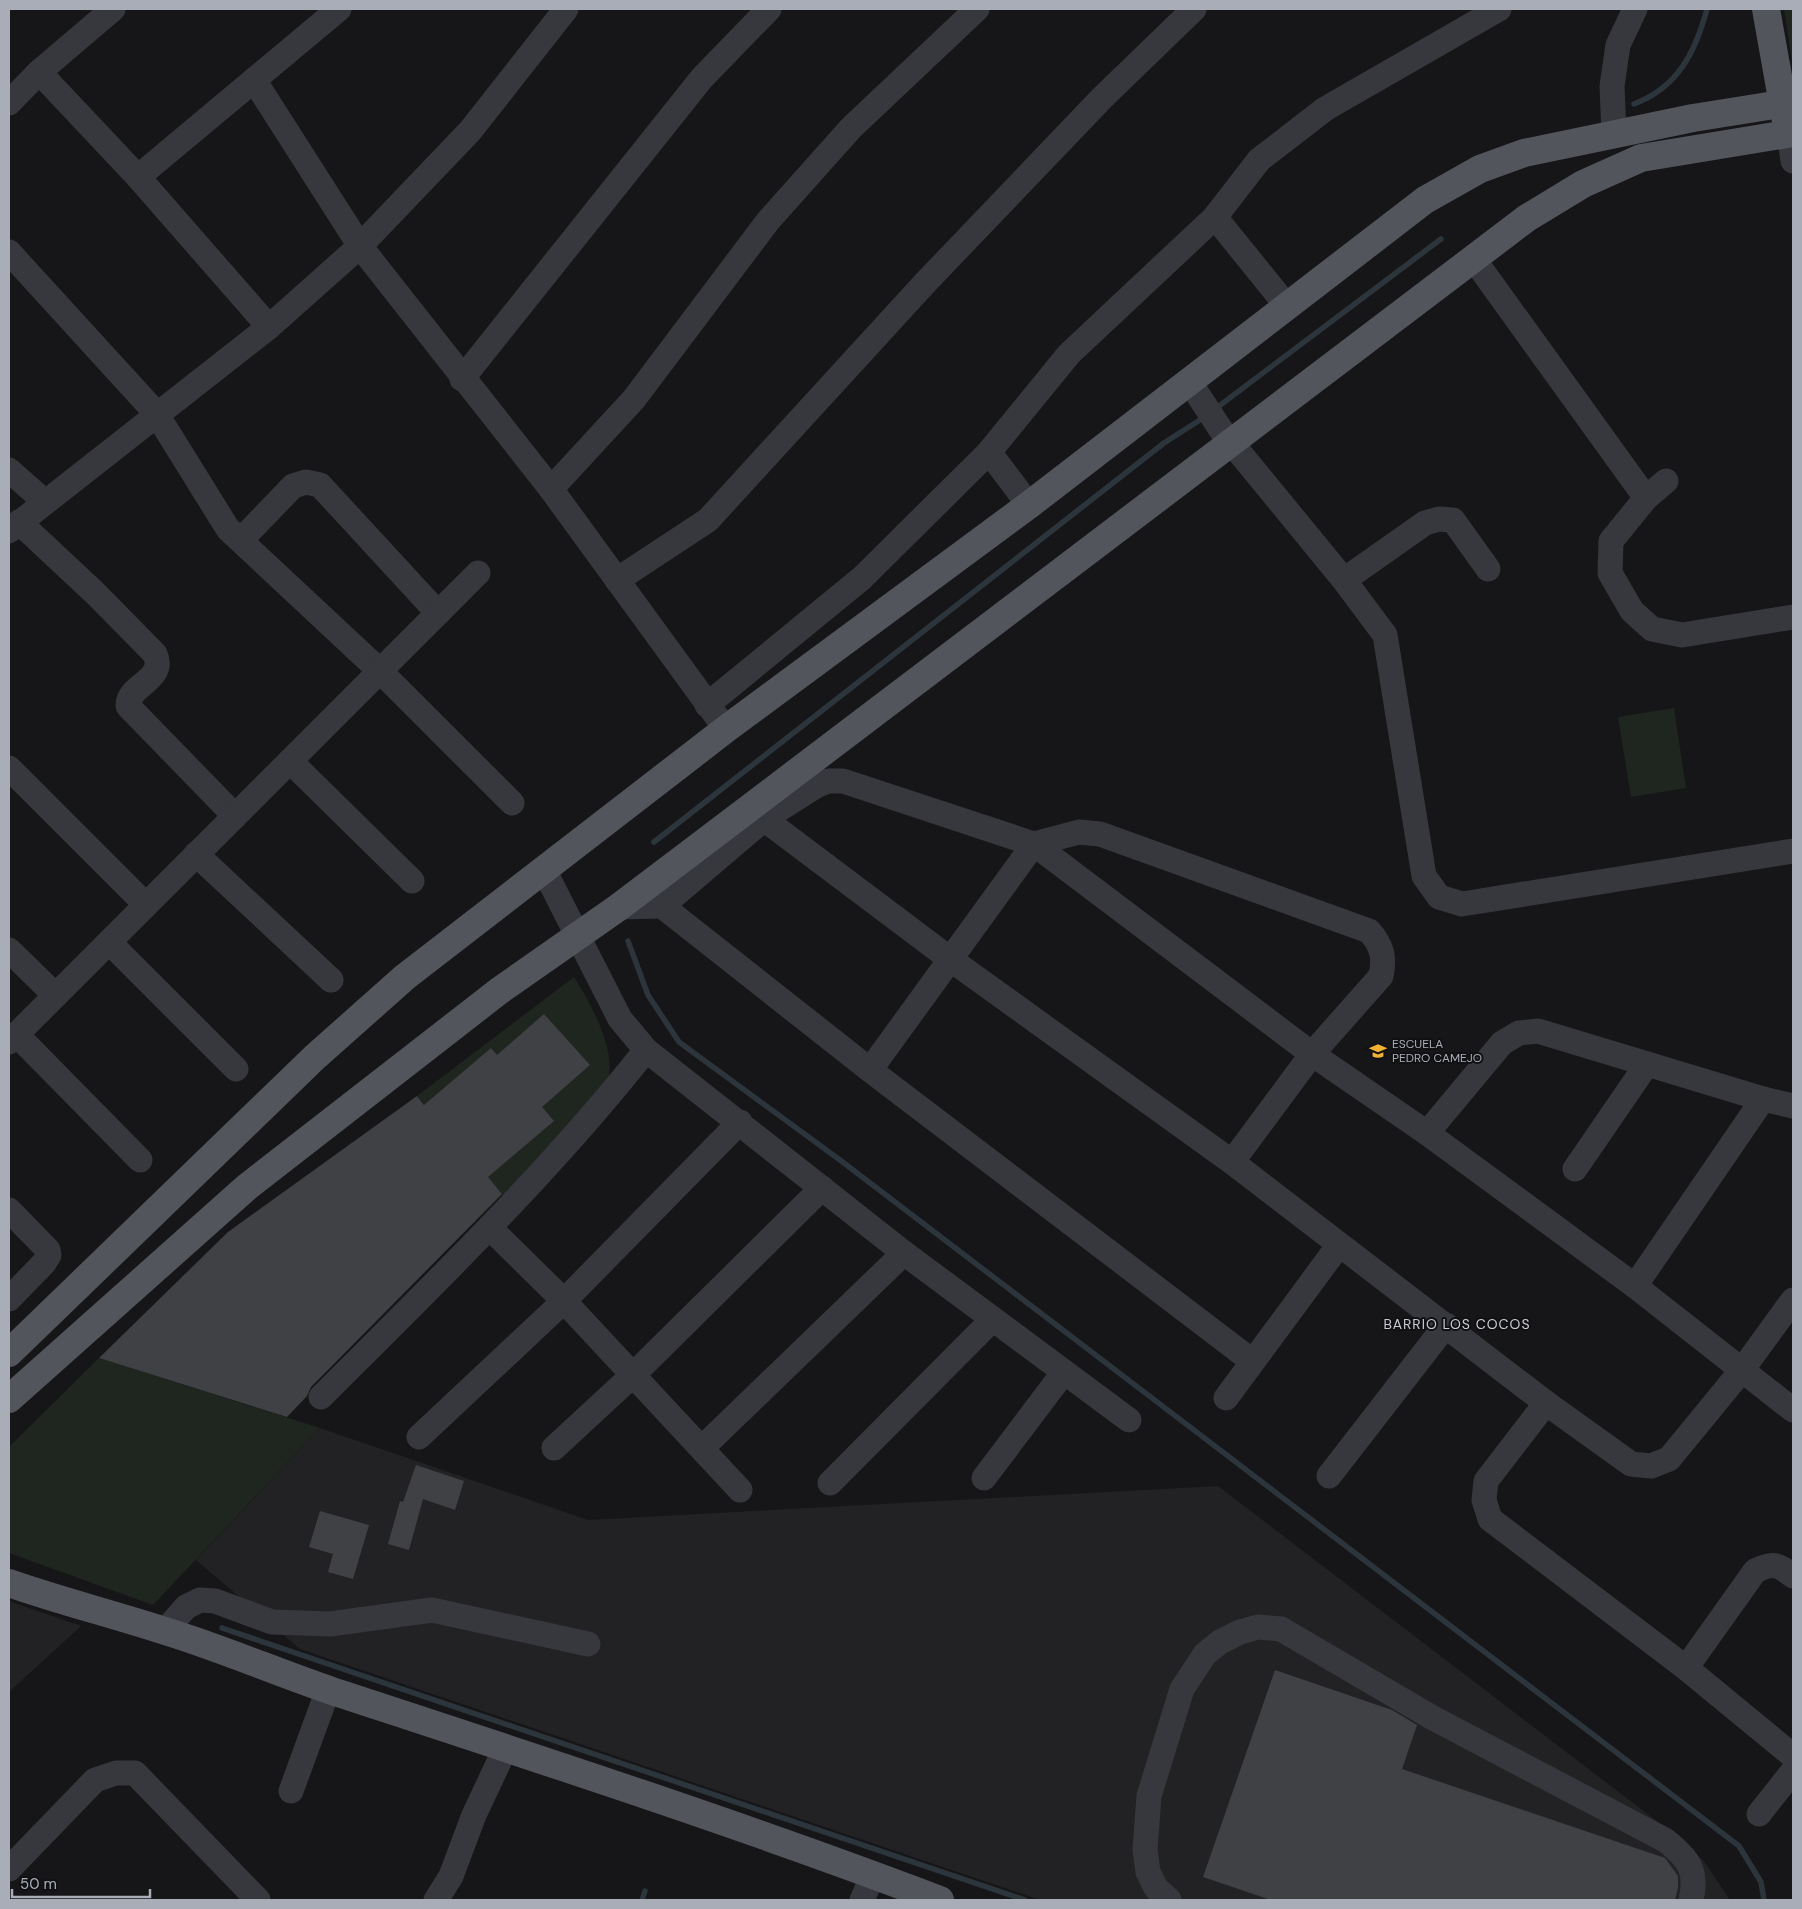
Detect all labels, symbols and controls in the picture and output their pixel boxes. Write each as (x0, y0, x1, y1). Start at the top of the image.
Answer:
place label: ESCUELA PEDRO CAMEJO (1392, 1036, 1482, 1066)
school or university icon: ESCUELA PEDRO CAMEJO (1368, 1041, 1388, 1061)
district label: BARRIO LOS COCOS (1383, 1315, 1531, 1333)
scale bar (12, 1866, 150, 1898)
text: 50 m (20, 1874, 57, 1894)

